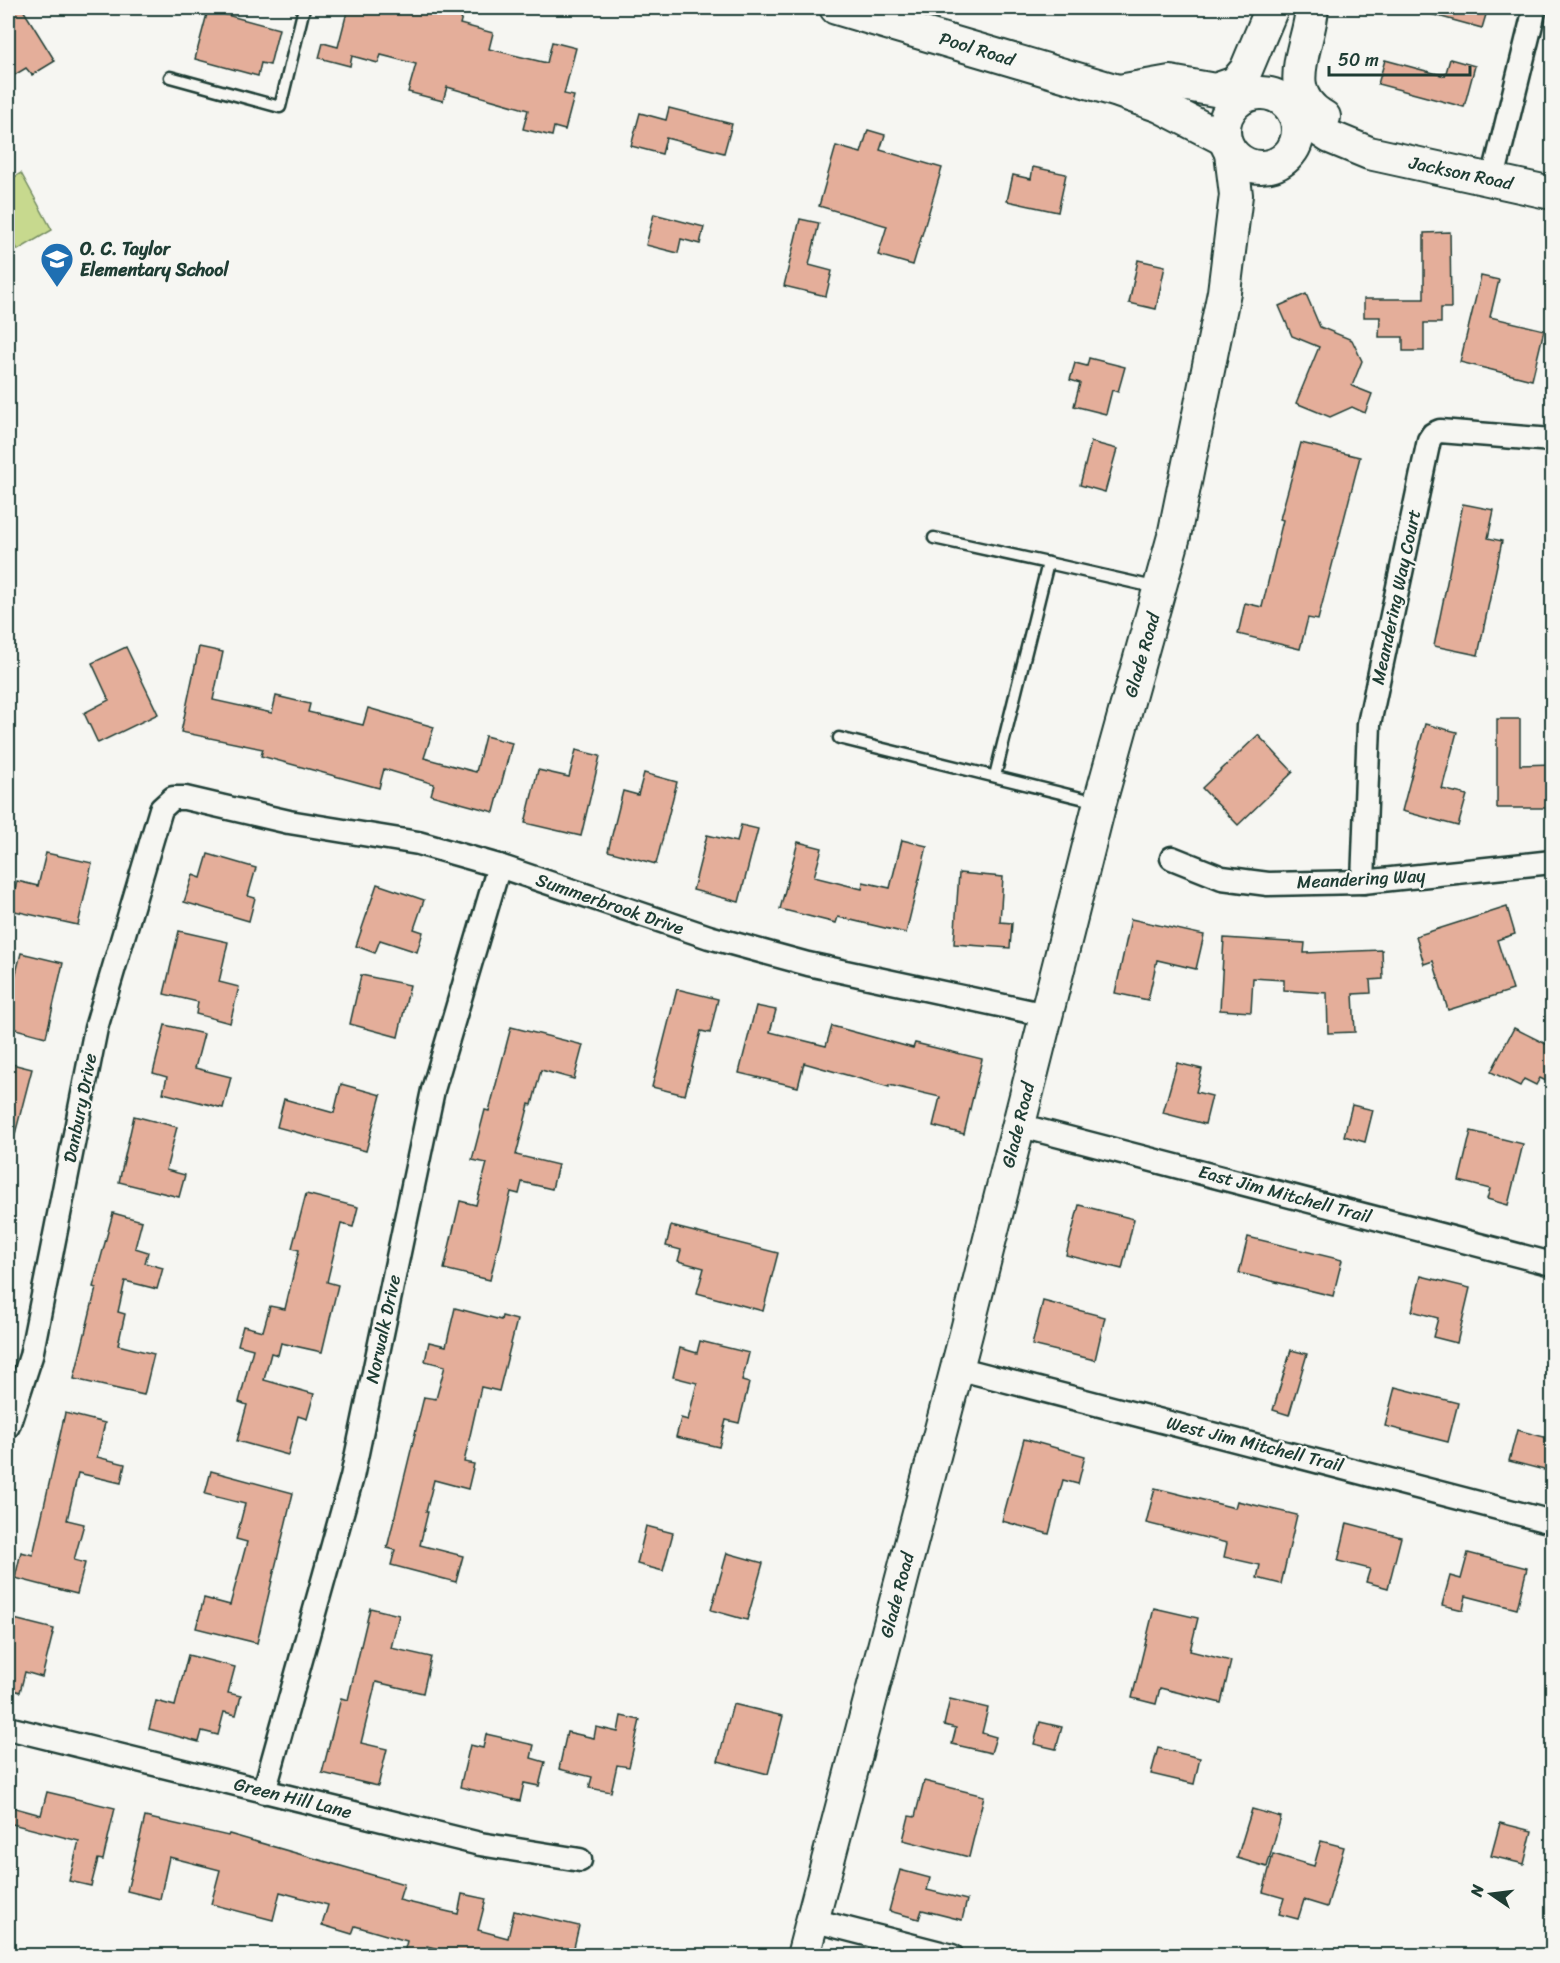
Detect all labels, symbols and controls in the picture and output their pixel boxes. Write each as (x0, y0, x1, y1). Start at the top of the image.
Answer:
street label: Pool Road (935, 22, 1020, 76)
scale bar (1329, 39, 1470, 77)
text: 50 m (1338, 44, 1379, 76)
street label: Jackson Road (1405, 146, 1517, 200)
place label: O. C. Taylor Elementary School (80, 233, 229, 286)
school or university icon: O. C. Taylor Elementary School (39, 241, 75, 288)
street label: Meandering Way Court (1362, 506, 1430, 688)
street label: Glade Road (1115, 607, 1170, 701)
street label: Meandering Way (1296, 860, 1427, 898)
street label: Summerbrook Drive (532, 864, 689, 944)
street label: Danbury Drive (54, 1051, 106, 1165)
street label: Glade Road (992, 1077, 1044, 1171)
street label: East Jim Mitchell Trail (1195, 1156, 1376, 1233)
street label: Norwalk Drive (356, 1272, 410, 1386)
street label: West Jim Mitchell Trail (1163, 1407, 1348, 1482)
street label: Glade Road (870, 1547, 924, 1641)
street label: Green Hill Lane (231, 1768, 355, 1828)
north arrow (1461, 1864, 1521, 1924)
text: N (1461, 1881, 1493, 1900)

